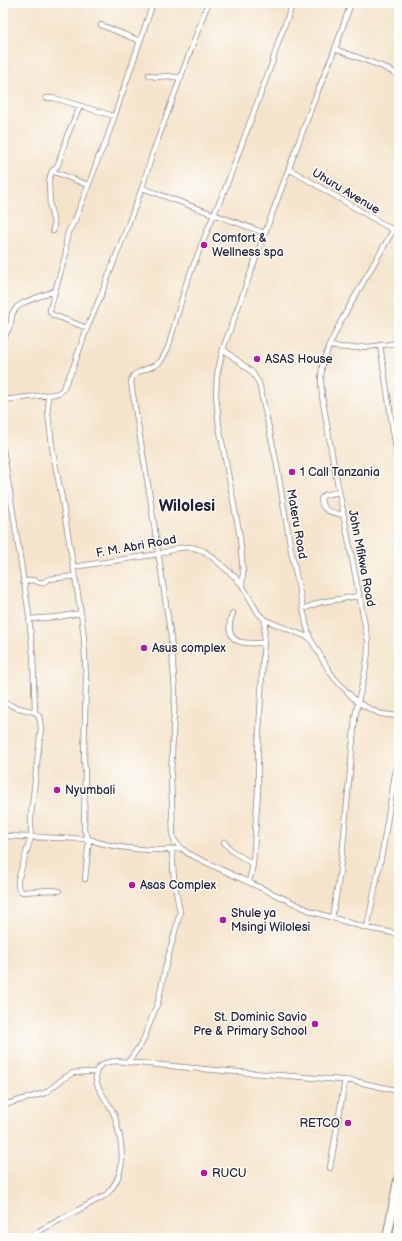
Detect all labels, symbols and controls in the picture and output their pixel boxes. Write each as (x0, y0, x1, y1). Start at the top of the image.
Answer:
street label: Uhuru Avenue (309, 165, 382, 218)
place label: Comfort & Wellness spa (212, 231, 284, 260)
marker: Comfort & Wellness spa (199, 240, 209, 250)
place label: ASAS House (265, 352, 333, 367)
marker: ASAS House (252, 354, 262, 364)
place label: 1 Call Tanzania (300, 465, 380, 480)
marker: 1 Call Tanzania (287, 467, 297, 477)
street label: Materu Road (283, 488, 310, 560)
district label: Wilolesi (159, 497, 215, 516)
street label: John Mfikwa Road (345, 508, 378, 608)
street label: F. M. Abri Road (95, 532, 177, 561)
place label: Asus complex (152, 641, 226, 656)
marker: Asus complex (139, 643, 149, 653)
place label: Nyumbali (65, 783, 115, 798)
marker: Nyumbali (52, 785, 62, 795)
place label: Asas Complex (140, 878, 217, 893)
marker: Asas Complex (127, 880, 137, 890)
place label: Shule ya Msingi Wilolesi (231, 906, 311, 935)
marker: Shule ya Msingi Wilolesi (218, 915, 228, 925)
place label: St. Dominic Savio Pre & Primary School (193, 1010, 307, 1039)
marker: St. Dominic Savio Pre & Primary School (310, 1019, 320, 1029)
place label: RETCO (299, 1116, 340, 1131)
marker: RETCO (343, 1118, 353, 1128)
place label: RUCU (212, 1166, 247, 1181)
marker: RUCU (199, 1168, 209, 1178)

